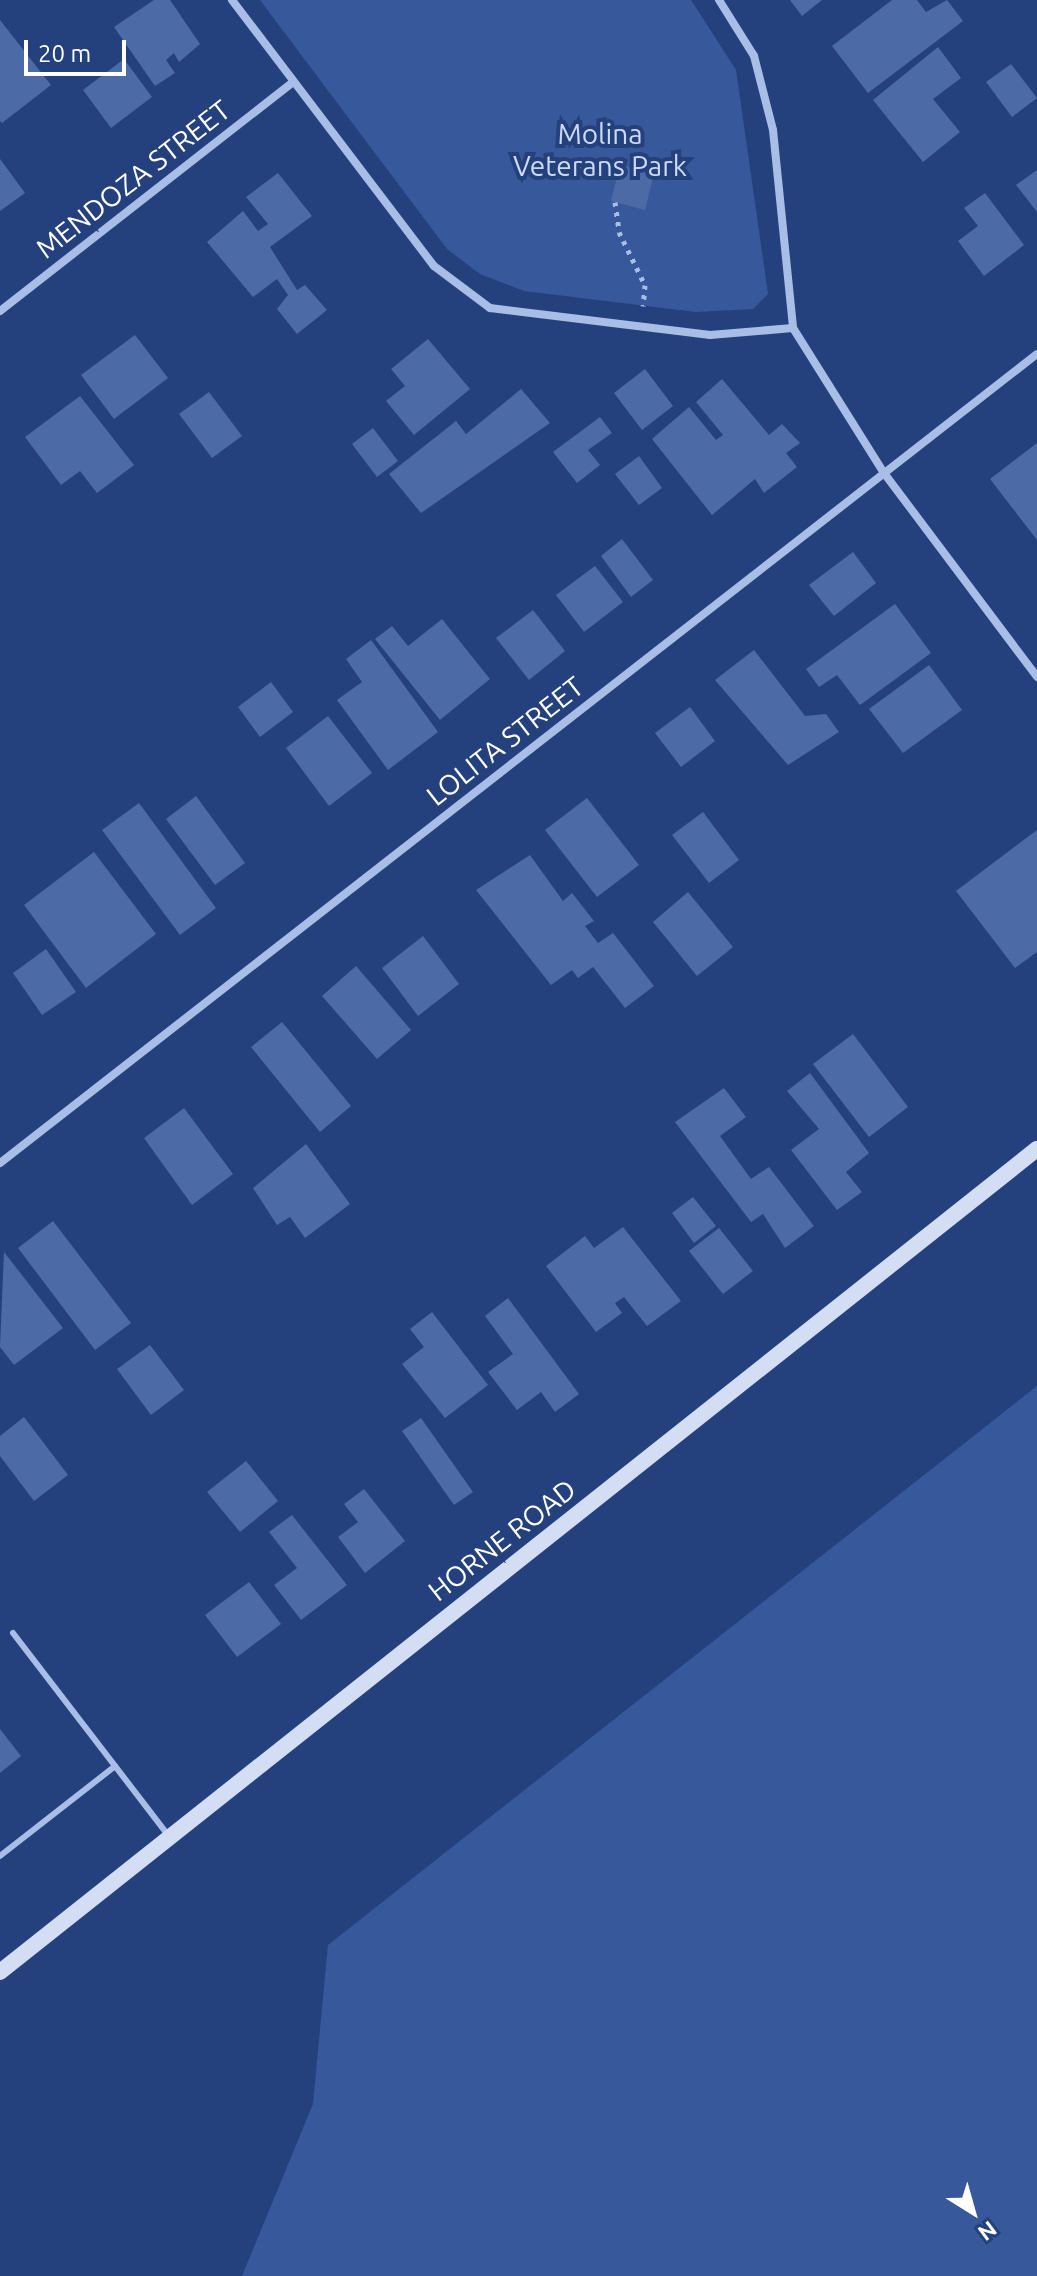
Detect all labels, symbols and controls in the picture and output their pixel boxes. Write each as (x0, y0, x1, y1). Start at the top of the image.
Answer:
scale bar (28, 24, 130, 74)
text: 20 m (38, 40, 91, 67)
street label: MENDOZA STREET (29, 93, 237, 265)
park label: Molina Veterans Park (513, 117, 687, 183)
street label: LOLITA STREET (420, 669, 590, 813)
street label: HORNE ROAD (422, 1472, 582, 1608)
north arrow (933, 2172, 1013, 2252)
text: N (974, 2217, 1002, 2246)

